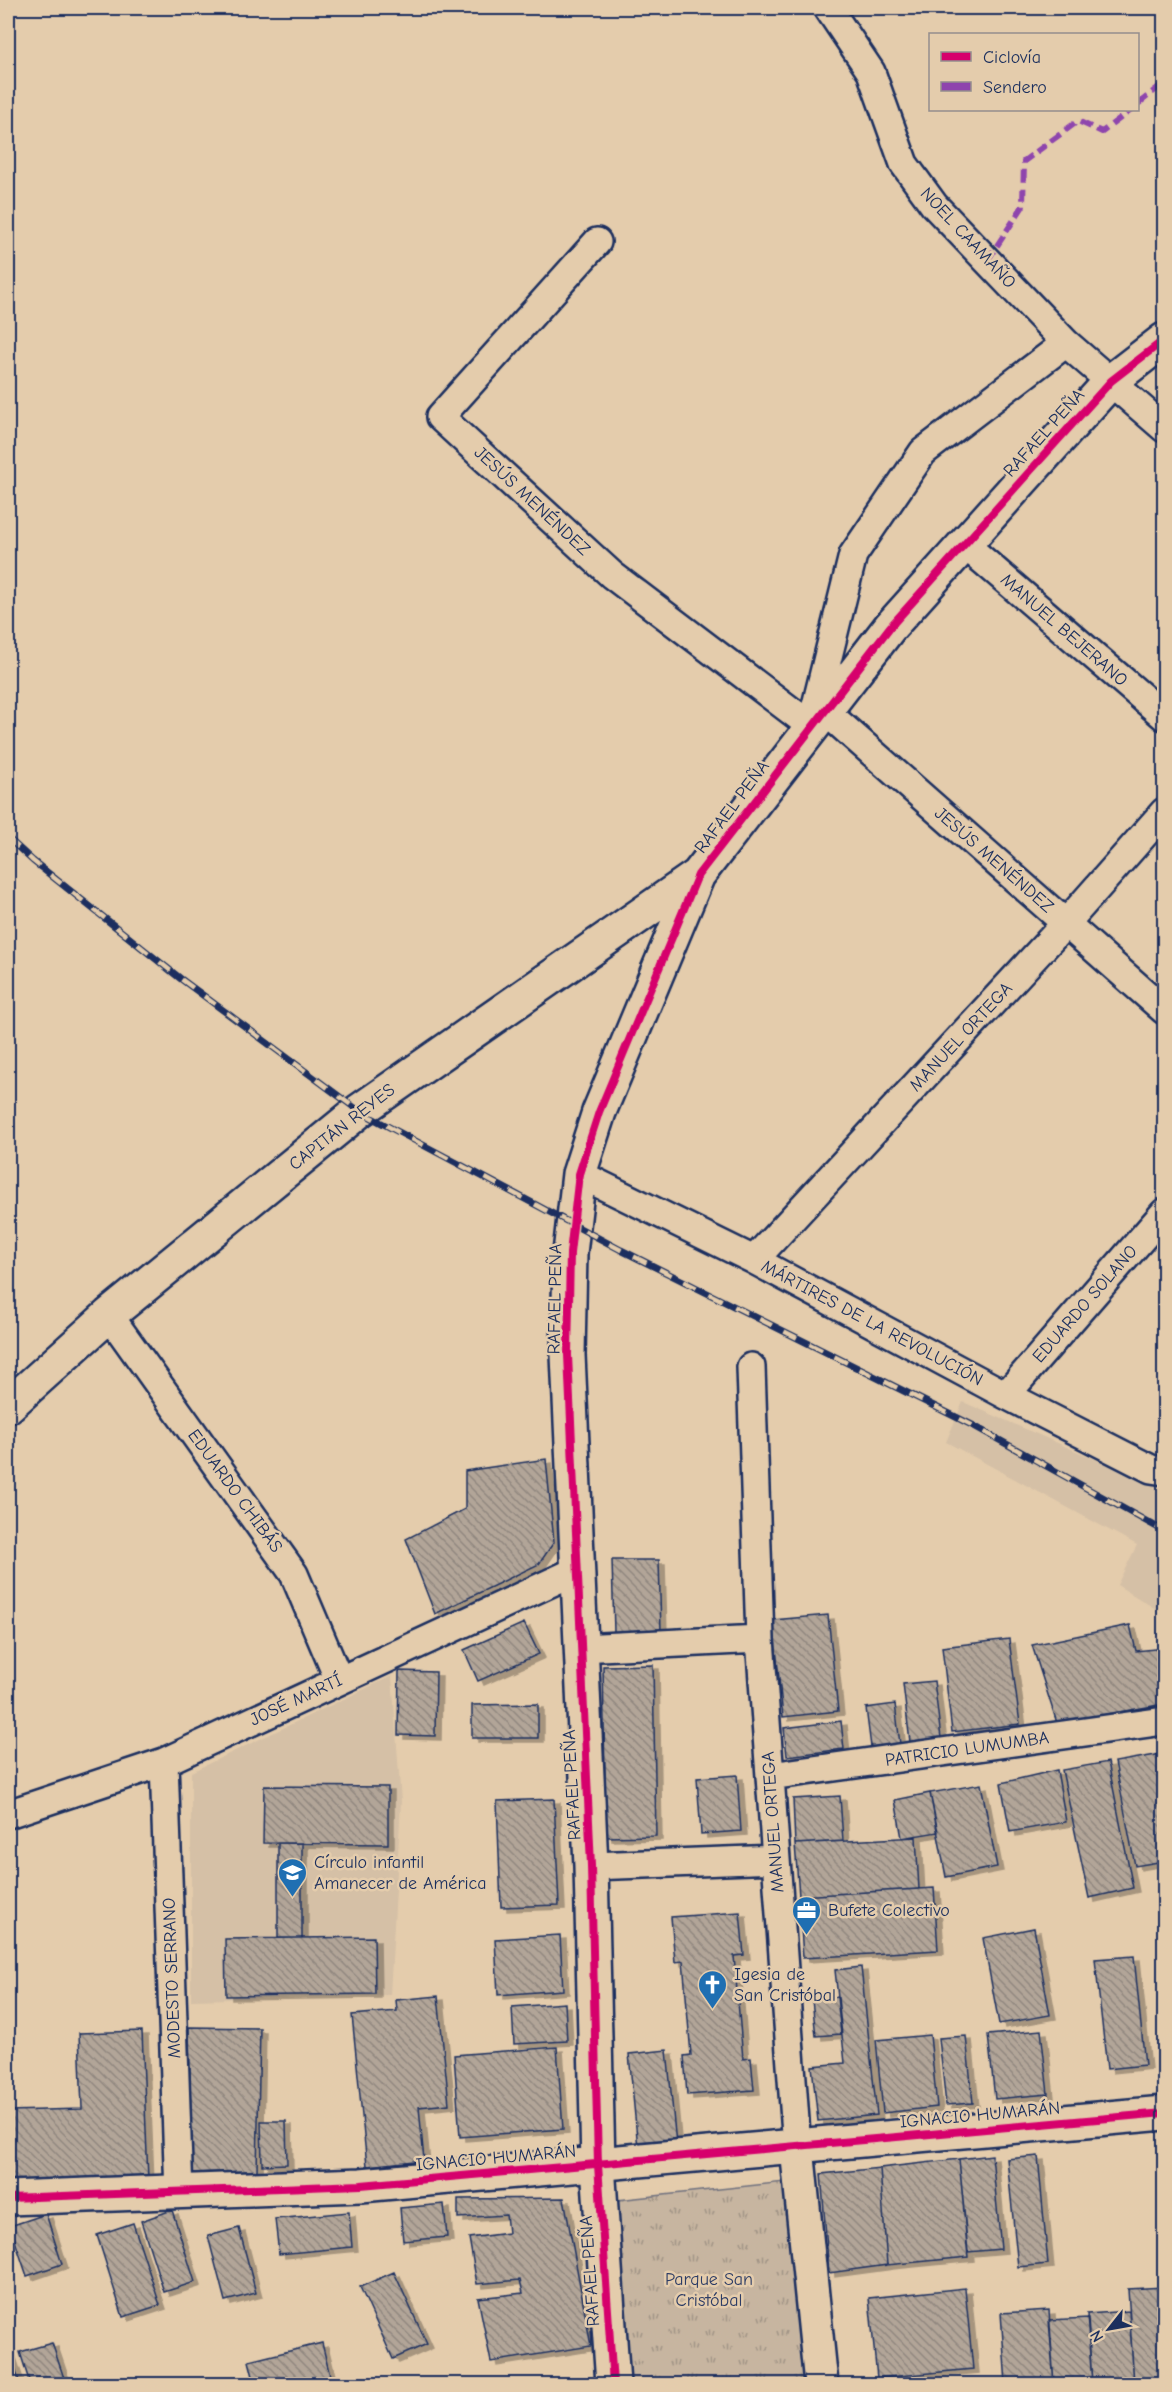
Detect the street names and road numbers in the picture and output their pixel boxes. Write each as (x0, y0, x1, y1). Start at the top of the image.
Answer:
street label: NOEL CAAMAÑO (916, 183, 1020, 293)
street label: RAFAEL PEÑA (999, 385, 1089, 481)
street label: JESÚS MENÉNDEZ (470, 441, 595, 560)
street label: MANUEL BEJERANO (996, 569, 1132, 691)
street label: RAFAEL PEÑA (690, 756, 774, 858)
street label: JESÚS MENÉNDEZ (930, 802, 1059, 918)
street label: MANUEL ORTEGA (905, 978, 1017, 1096)
street label: CAPITÁN REYES (284, 1078, 399, 1175)
street label: EDUARDO SOLANO (1028, 1241, 1142, 1367)
street label: RAFAEL PEÑA (544, 1243, 566, 1355)
street label: MÁRTIRES DE LA REVOLUCIÓN (758, 1255, 987, 1390)
street label: EDUARDO CHIBÁS (183, 1425, 288, 1557)
street label: JOSÉ MARTÍ (246, 1669, 345, 1731)
street label: PATRICIO LUMUMBA (884, 1727, 1050, 1771)
street label: RAFAEL PEÑA (559, 1729, 585, 1841)
street label: MANUEL ORTEGA (758, 1751, 788, 1893)
street label: MODESTO SERRANO (159, 1897, 185, 2059)
street label: IGNACIO HUMARÁN (899, 2097, 1061, 2132)
street label: IGNACIO HUMARÁN (415, 2140, 577, 2175)
street label: RAFAEL PEÑA (576, 2215, 604, 2327)

